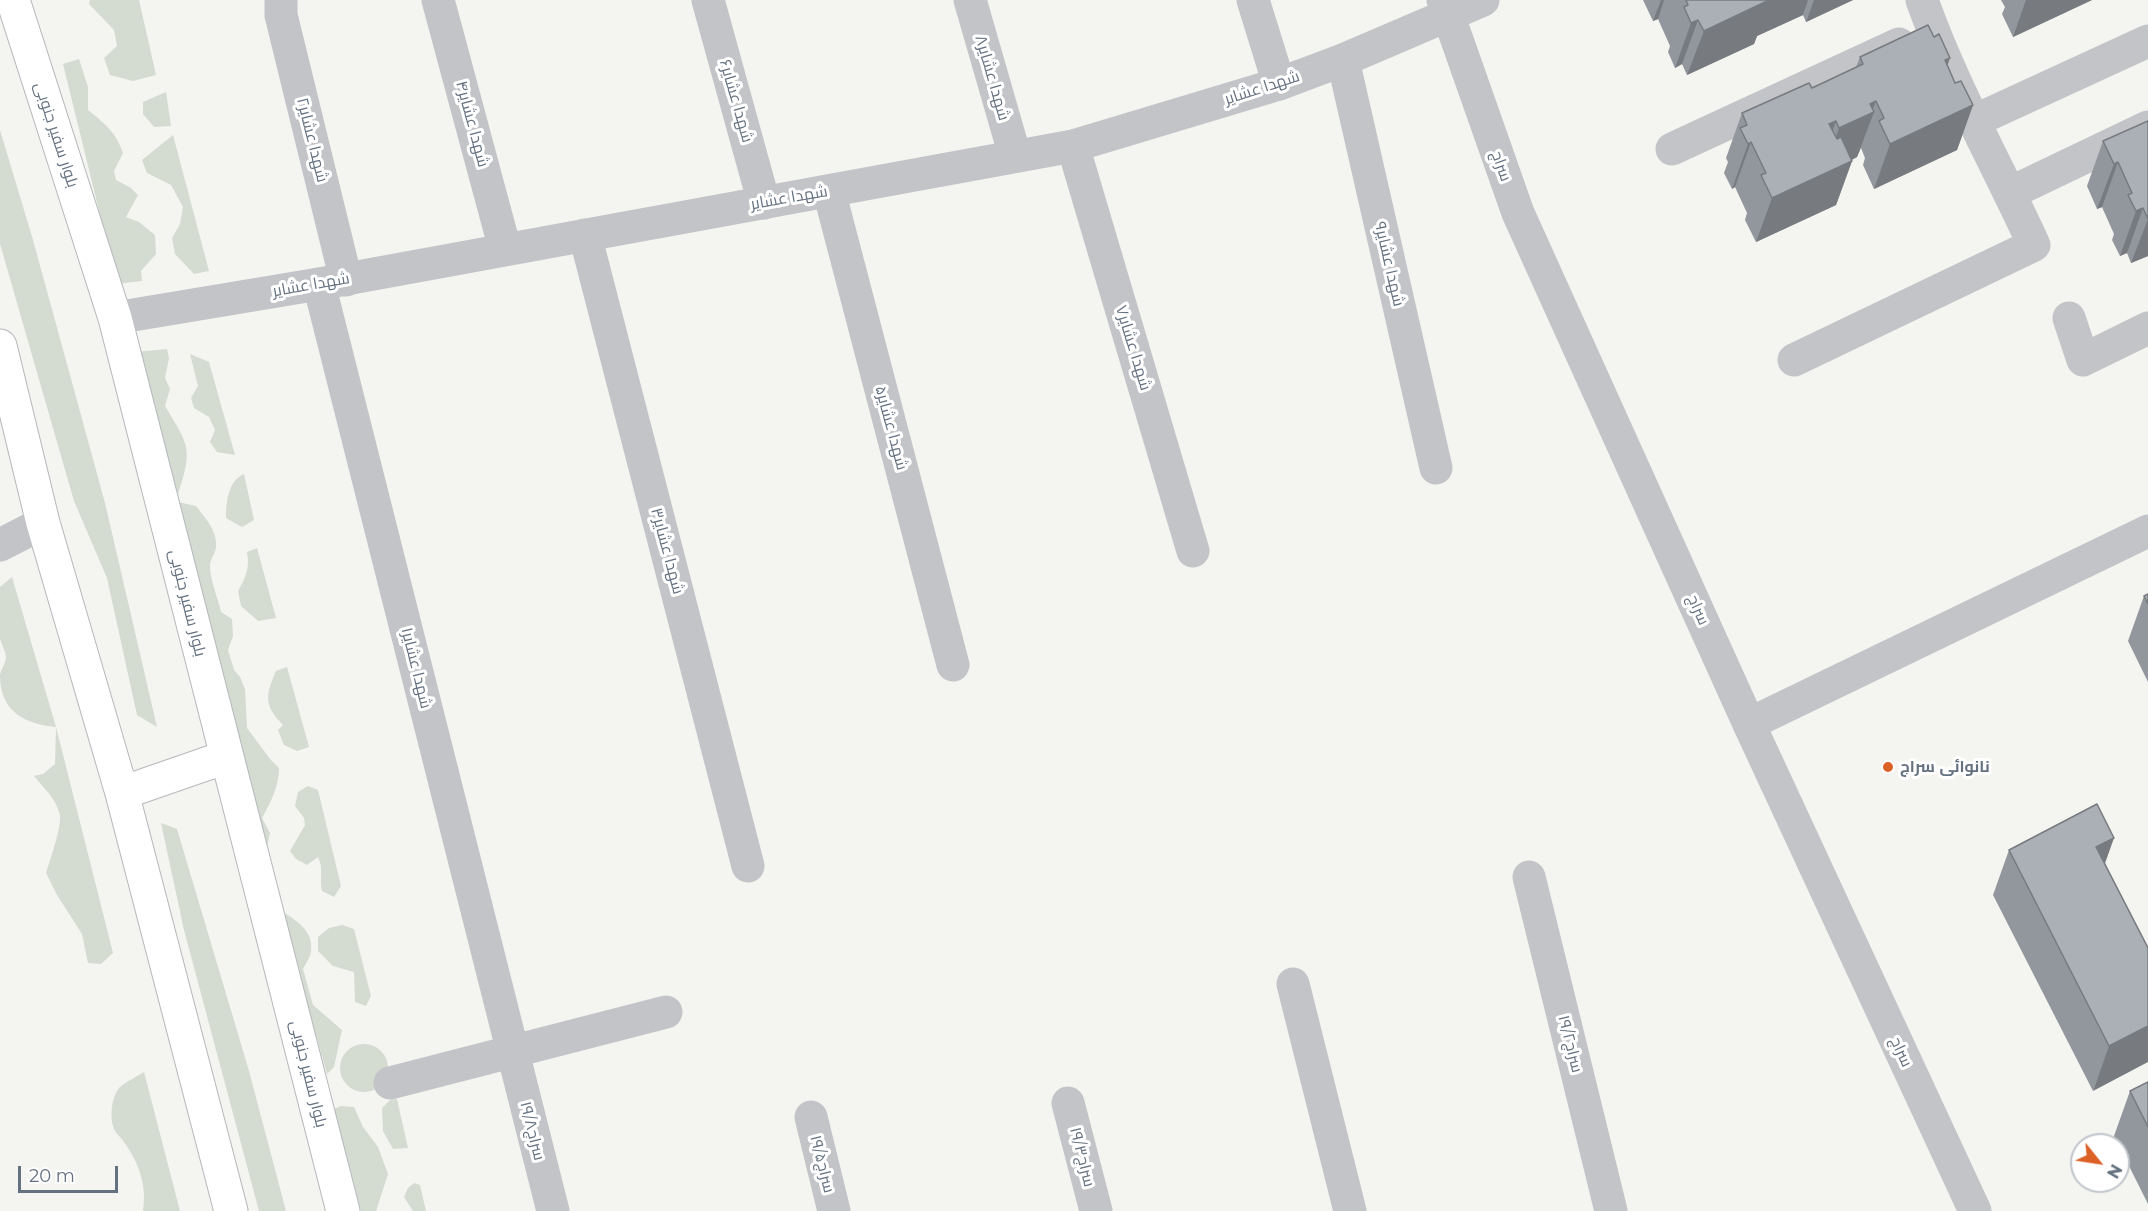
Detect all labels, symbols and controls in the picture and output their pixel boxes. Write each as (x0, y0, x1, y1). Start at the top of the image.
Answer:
street label: شهدا عشایر۸ (971, 33, 1013, 123)
street label: شهدا عشایر۶ (715, 57, 757, 145)
street label: شهدا عشایر (1222, 67, 1302, 109)
street label: شهدا عشایر۴ (451, 79, 493, 169)
street label: بلوار سفیر جنوبی (30, 80, 82, 190)
street label: شهدا عشایر۲ (292, 96, 332, 184)
street label: سراج (1487, 148, 1515, 184)
street label: شهدا عشایر (749, 182, 829, 214)
street label: شهدا عشایر۹ (1370, 220, 1408, 308)
street label: شهدا عشایر (271, 269, 351, 301)
street label: شهدا عشایر۷ (1111, 303, 1155, 393)
street label: شهدا عشایر۵ (871, 384, 911, 472)
street label: شهدا عشایر۳ (646, 506, 688, 596)
street label: بلوار سفیر جنوبی (164, 548, 210, 658)
street label: سراج (1683, 592, 1713, 628)
street label: شهدا عشایر۱ (397, 625, 435, 711)
place label: نانوائی سراج (1900, 757, 1990, 777)
marker: نانوائی سراج (1881, 760, 1895, 774)
street label: سراج۱۹/۲ (1554, 1013, 1586, 1075)
street label: بلوار سفیر جنوبی (285, 1019, 331, 1129)
street label: سراج (1886, 1034, 1916, 1070)
street label: سراج۱۹/۸ (515, 1100, 549, 1162)
street label: سراج۱۹/۳ (1065, 1125, 1099, 1189)
street label: سراج۱۹/۵ (806, 1133, 838, 1195)
north arrow (2070, 1133, 2130, 1193)
scale bar (21, 1154, 122, 1192)
text: N (2103, 1161, 2126, 1182)
text: 20 m (29, 1165, 75, 1187)

